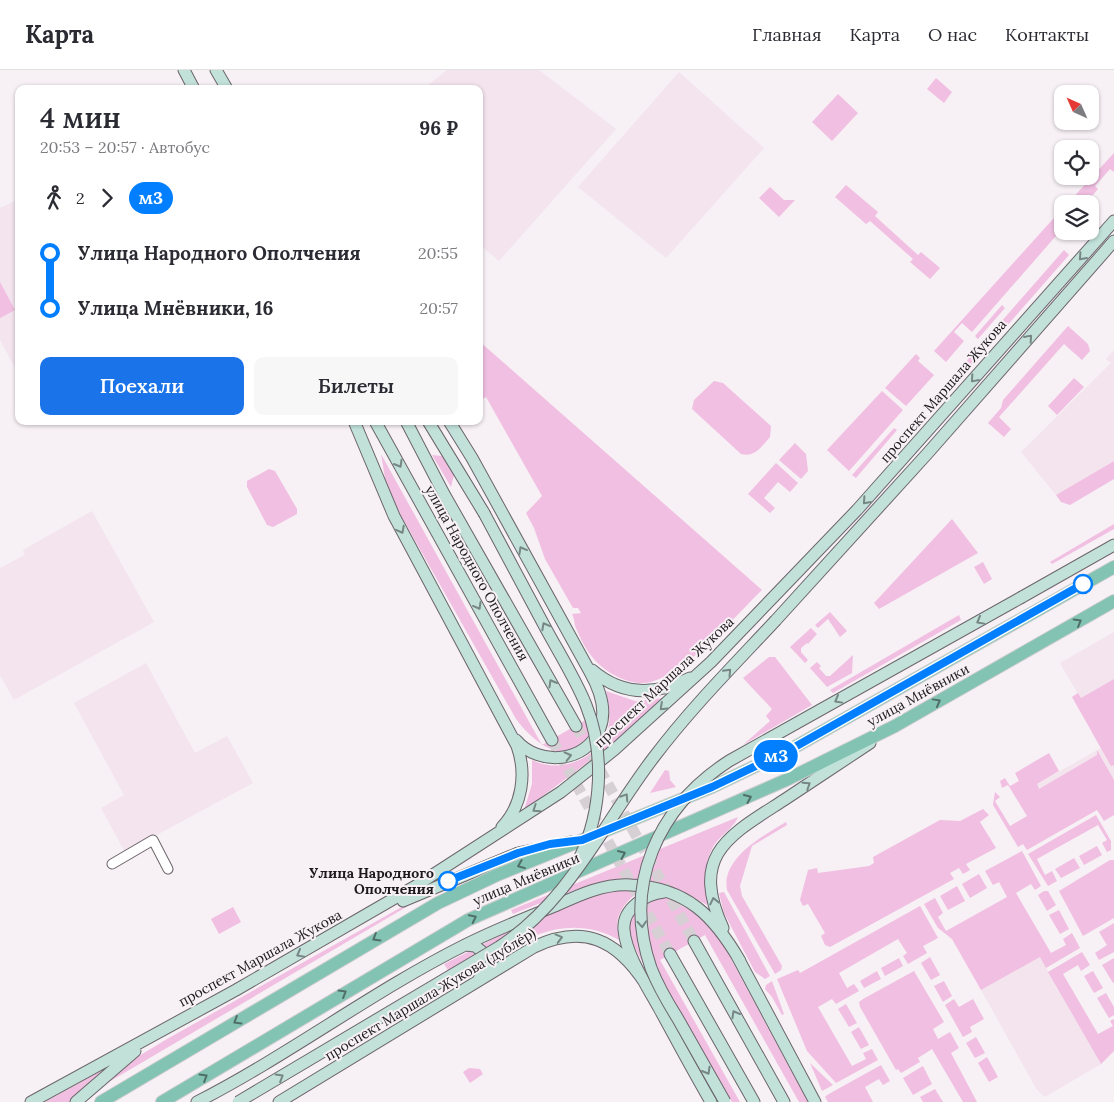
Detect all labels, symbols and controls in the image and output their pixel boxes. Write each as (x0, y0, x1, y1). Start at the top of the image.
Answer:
text: Карта (25, 19, 94, 50)
text: Главная (752, 23, 821, 46)
text: Карта (849, 23, 900, 46)
text: О нас (928, 23, 977, 46)
text: Контакты (1005, 23, 1089, 46)
north arrow (1054, 85, 1099, 130)
map controls (1054, 85, 1099, 240)
text: 4 мин (40, 100, 121, 136)
text: 96 ₽ (419, 116, 458, 140)
text: 20:53 – 20:57 · Автобус (40, 137, 210, 157)
button: locate (1054, 140, 1099, 185)
icon: walk (40, 184, 68, 212)
icon: forward (93, 184, 121, 212)
text: м3 (139, 186, 163, 209)
text: 2 (76, 188, 85, 208)
button: layers (1054, 195, 1099, 240)
text: Улица Народного Ополчения (78, 241, 361, 265)
text: 20:55 (418, 243, 458, 263)
one-way arrow (1079, 252, 1088, 261)
text: Улица Мнёвники, 16 (78, 296, 273, 320)
text: 20:57 (419, 298, 458, 318)
street label: проспект Маршала Жукова (876, 316, 1010, 466)
one-way arrow (1023, 335, 1032, 344)
button: Поехали (40, 357, 244, 415)
button: Билеты (254, 357, 458, 415)
one-way arrow (971, 374, 980, 383)
one-way arrow (393, 458, 403, 467)
street label: улица Народного Ополчения (421, 482, 533, 664)
one-way arrow (863, 495, 872, 504)
one-way arrow (395, 525, 405, 534)
one-way arrow (518, 546, 528, 555)
unlabelled marker (1073, 574, 1093, 594)
one-way arrow (472, 600, 482, 609)
street label: проспект Маршала Жукова (591, 613, 737, 751)
one-way arrow (976, 614, 985, 624)
one-way arrow (1073, 618, 1082, 628)
one-way arrow (541, 622, 551, 631)
street label: улица Мнёвники (864, 659, 972, 731)
one-way arrow (722, 668, 731, 677)
one-way arrow (548, 680, 558, 689)
one-way arrow (834, 693, 843, 703)
one-way arrow (932, 698, 941, 708)
one-way arrow (659, 701, 668, 710)
line badge: м3 (754, 740, 798, 772)
text: м3 (764, 744, 788, 767)
one-way arrow (563, 751, 572, 762)
one-way arrow (802, 781, 811, 791)
one-way arrow (743, 793, 752, 804)
one-way arrow (619, 794, 629, 803)
one-way arrow (532, 802, 541, 812)
street label: улица Мнёвники (470, 848, 582, 910)
one-way arrow (617, 849, 626, 860)
one-way arrow (517, 858, 526, 869)
place label: Улица Народного Ополчения (309, 864, 434, 898)
marker: Улица Народного Ополчения (438, 871, 458, 891)
one-way arrow (709, 896, 720, 905)
street label: проспект Маршала Жукова (175, 906, 345, 1010)
one-way arrow (468, 914, 477, 924)
one-way arrow (636, 920, 647, 928)
street label: проспект Маршала Жукова (дублёр) (321, 924, 539, 1064)
one-way arrow (373, 932, 382, 942)
one-way arrow (554, 933, 563, 944)
one-way arrow (296, 947, 305, 957)
one-way arrow (337, 990, 346, 1000)
one-way arrow (731, 1010, 741, 1019)
one-way arrow (233, 1015, 242, 1025)
one-way arrow (701, 1066, 711, 1075)
one-way arrow (198, 1073, 207, 1083)
one-way arrow (275, 1073, 284, 1083)

